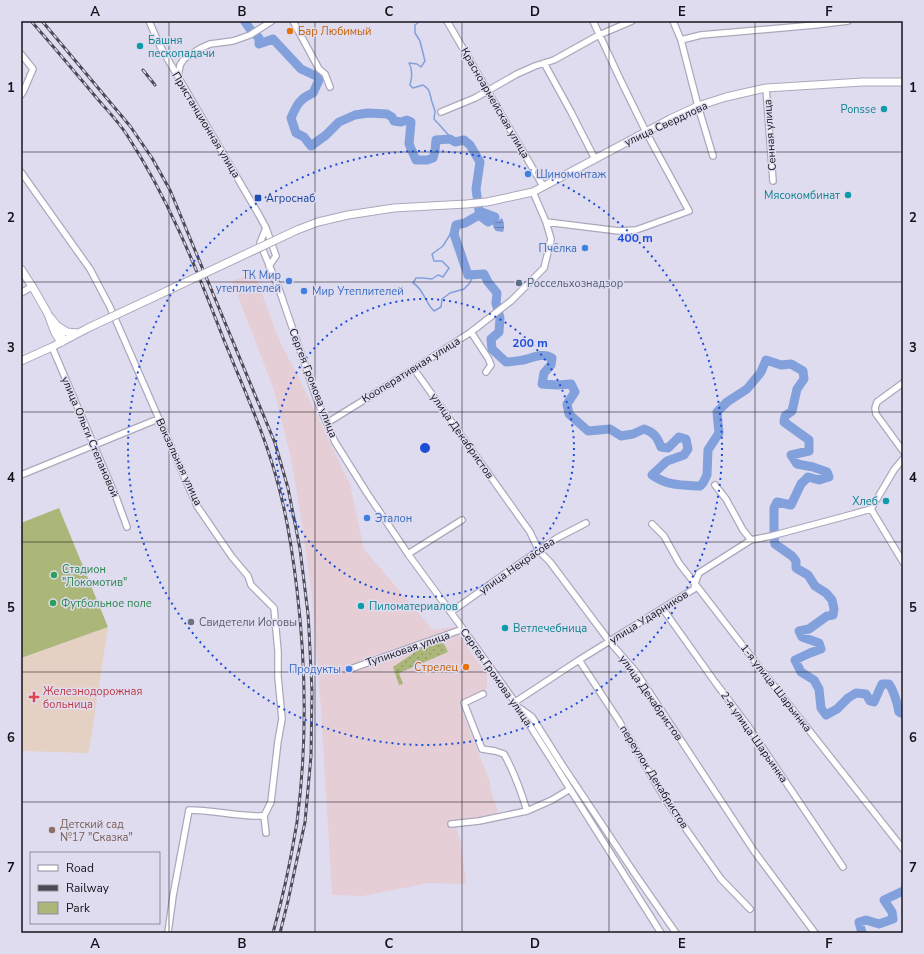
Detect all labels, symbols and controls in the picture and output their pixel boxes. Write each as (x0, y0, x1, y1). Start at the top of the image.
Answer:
text: A (90, 3, 100, 21)
text: B (238, 3, 247, 21)
text: C (385, 3, 394, 21)
text: D (530, 3, 540, 21)
text: E (678, 3, 686, 21)
text: F (825, 3, 833, 21)
place label: Бар Любимый (298, 24, 372, 39)
marker: Бар Любимый (285, 26, 295, 36)
place label: Башня пескопадачи (148, 33, 215, 61)
marker: Башня пескопадачи (135, 41, 145, 51)
street label: Красноармейская улица (457, 45, 533, 161)
street label: Пристанционная улица (168, 69, 244, 181)
text: 1 (7, 79, 15, 97)
text: 1 (909, 79, 917, 97)
street label: улица Свердлова (622, 98, 710, 150)
street label: Сенная улица (760, 99, 780, 171)
place label: Ponsse (840, 102, 876, 117)
marker: Ponsse (879, 104, 889, 114)
place label: Шиномонтаж (536, 167, 606, 182)
marker: Шиномонтаж (523, 169, 533, 179)
place label: Мясокомбинат (764, 188, 840, 203)
marker: Мясокомбинат (843, 190, 853, 200)
place label: Агроснаб (266, 191, 315, 206)
marker: Агроснаб (253, 193, 263, 203)
text: 2 (7, 209, 15, 227)
text: 2 (909, 209, 917, 227)
text: 400 m (617, 230, 653, 246)
place label: Пчёлка (539, 241, 577, 256)
marker: Пчёлка (580, 243, 590, 253)
place label: ТК Мир утеплителей (216, 268, 281, 296)
marker: ТК Мир утеплителей (284, 276, 294, 286)
place label: Россельхознадзор (527, 276, 623, 291)
marker: Россельхознадзор (514, 278, 524, 288)
place label: Мир Утеплителей (312, 284, 404, 299)
marker: Мир Утеплителей (299, 286, 309, 296)
street label: Сергея Громова улица (285, 326, 341, 440)
street label: Кооперативная улица (359, 334, 463, 406)
text: 200 m (512, 335, 548, 351)
text: 3 (7, 339, 15, 357)
text: 3 (909, 339, 917, 357)
street label: улица Ольги Степановой (58, 374, 122, 500)
street label: улица Декабристов (427, 390, 497, 482)
street label: Вокзальная улица (152, 416, 206, 508)
centre of rings (418, 441, 432, 455)
text: 4 (7, 469, 15, 487)
text: 4 (909, 469, 917, 487)
place label: Хлеб (852, 494, 878, 509)
marker: Хлеб (881, 496, 891, 506)
place label: Эталон (375, 511, 412, 526)
marker: Эталон (362, 513, 372, 523)
street label: улица Некрасова (476, 534, 558, 598)
place label: Стадион "Локомотив" (62, 562, 127, 590)
marker: Стадион "Локомотив" (49, 570, 59, 580)
street label: улица Ударников (607, 587, 691, 647)
place label: Футбольное поле (61, 596, 152, 611)
marker: Футбольное поле (48, 598, 58, 608)
text: 5 (7, 599, 15, 617)
place label: Пиломатериалов (369, 599, 458, 614)
text: 5 (909, 599, 917, 617)
marker: Пиломатериалов (356, 601, 366, 611)
place label: Свидетели Иоговы (199, 615, 297, 630)
marker: Свидетели Иоговы (186, 617, 196, 627)
place label: Ветлечебница (513, 621, 587, 636)
marker: Ветлечебница (500, 623, 510, 633)
street label: Сергея Громова улица (457, 625, 535, 729)
street label: Тупиковая улица (364, 628, 452, 670)
street label: 1-я улица Шарьинка (737, 641, 815, 735)
street label: улица Декабристов (616, 652, 686, 744)
place label: Стрелец (414, 660, 458, 675)
place label: Продукты (289, 662, 341, 677)
marker: Стрелец (461, 662, 471, 672)
marker: Продукты (344, 664, 354, 674)
place label: Железнодорожная больница (43, 684, 142, 712)
street label: 2-я улица Шарьинка (717, 688, 791, 786)
marker: Железнодорожная больница (28, 691, 40, 703)
street label: переулок Декабристов (616, 723, 692, 831)
text: 6 (7, 729, 15, 747)
text: 6 (909, 729, 917, 747)
place label: Детский сад №17 "Сказка" (60, 817, 133, 845)
marker: Детский сад №17 "Сказка" (47, 825, 57, 835)
legend (30, 852, 160, 924)
text: 7 (7, 859, 15, 877)
text: 7 (909, 859, 917, 877)
text: Road (66, 860, 94, 876)
text: Railway (66, 880, 110, 896)
text: Park (66, 900, 91, 916)
text: A (90, 935, 100, 953)
text: B (238, 935, 247, 953)
text: C (385, 935, 394, 953)
text: D (530, 935, 540, 953)
text: E (678, 935, 686, 953)
text: F (825, 935, 833, 953)

